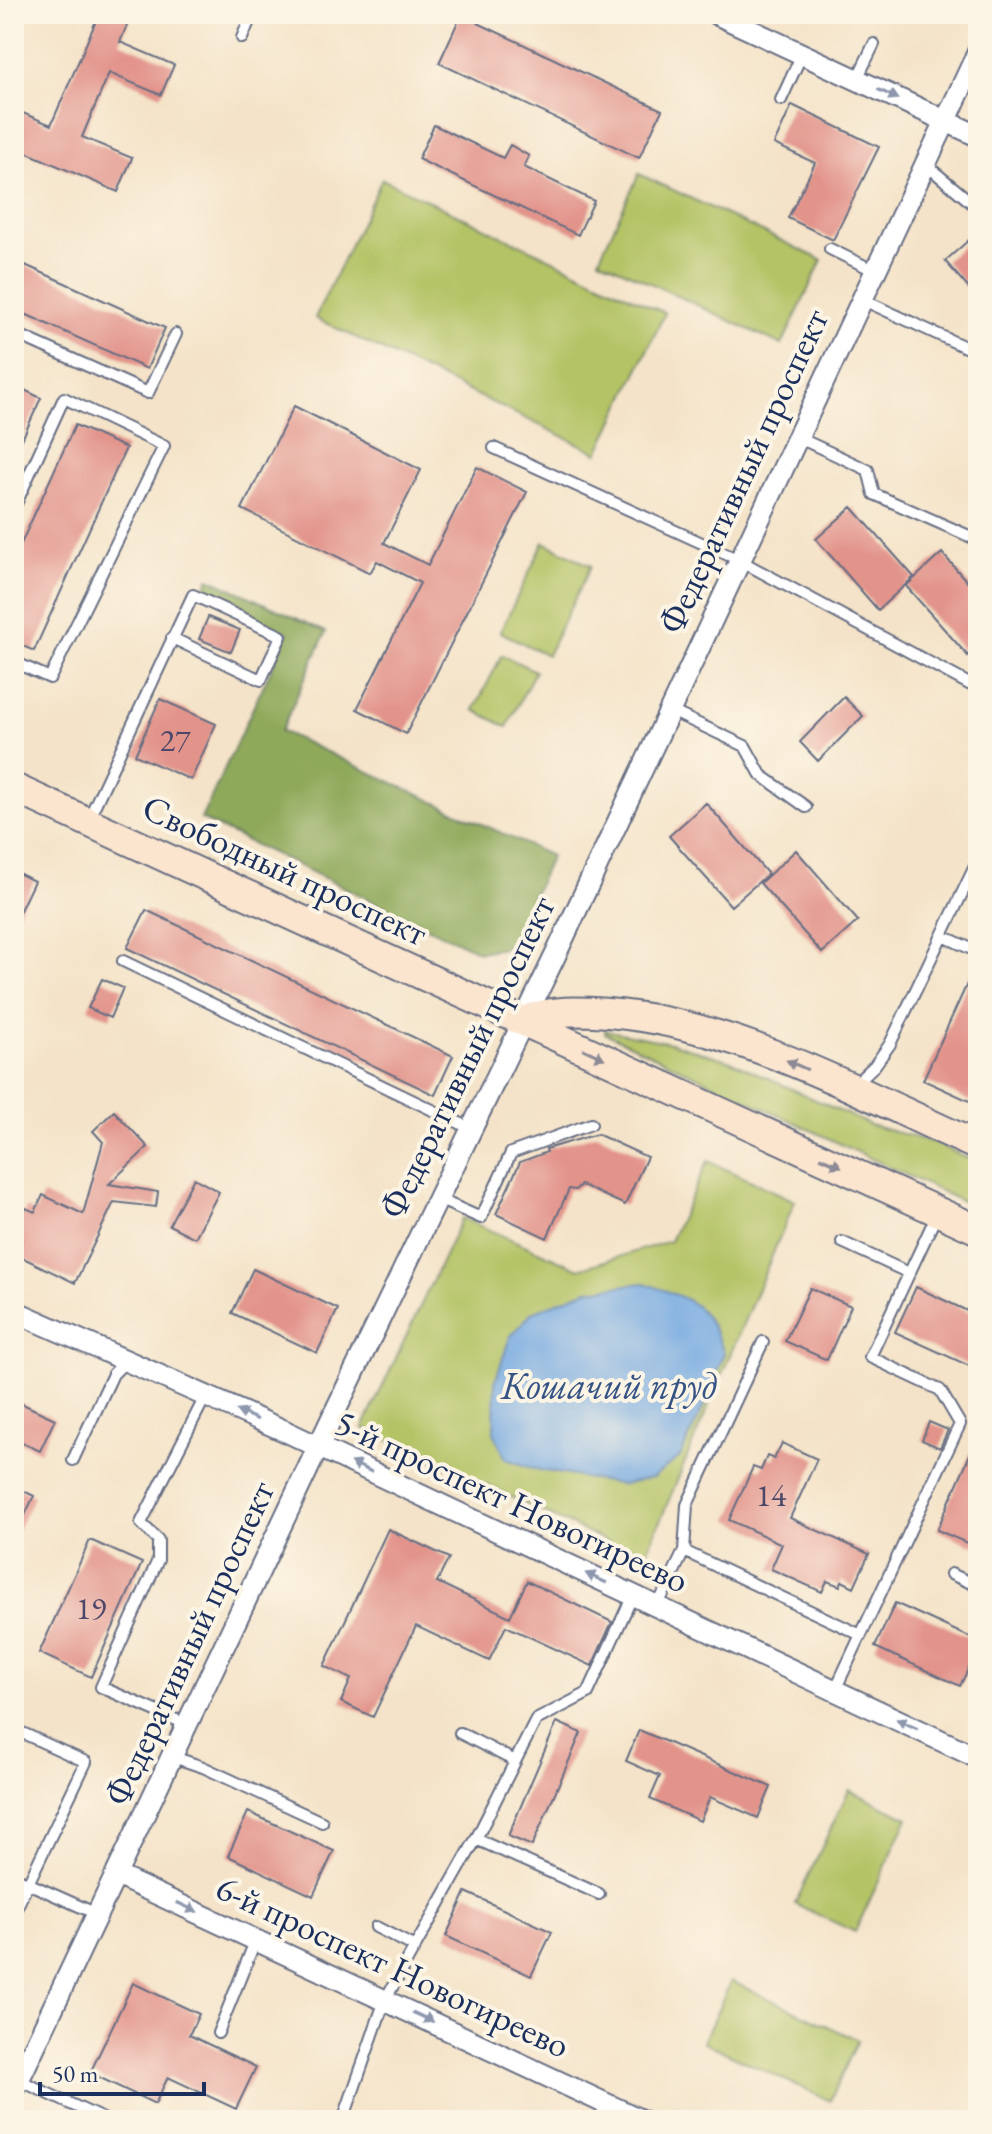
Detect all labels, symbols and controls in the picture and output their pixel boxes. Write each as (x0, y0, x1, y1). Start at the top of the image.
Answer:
one-way arrow (877, 87, 900, 101)
street label: Федеративный проспект (647, 301, 839, 641)
house number: 27 (160, 719, 191, 761)
street label: Свободный проспект (135, 783, 435, 957)
street label: Федеративный проспект (368, 888, 566, 1226)
one-way arrow (583, 1047, 606, 1061)
one-way arrow (785, 1058, 808, 1072)
one-way arrow (819, 1155, 843, 1169)
water label: Кошачий пруд (500, 1360, 718, 1409)
street label: 5-й проспект Новогиреево (328, 1398, 696, 1604)
one-way arrow (235, 1409, 259, 1422)
one-way arrow (349, 1460, 373, 1474)
street label: Федеративный проспект (93, 1473, 285, 1813)
house number: 14 (756, 1474, 787, 1516)
one-way arrow (585, 1571, 608, 1585)
house number: 19 (76, 1587, 106, 1629)
one-way arrow (896, 1717, 919, 1731)
street label: 6-й проспект Новогиреево (209, 1863, 577, 2069)
one-way arrow (176, 1900, 199, 1914)
one-way arrow (411, 2010, 434, 2024)
scale bar (40, 2046, 204, 2096)
text: 50 m (52, 2058, 99, 2089)

